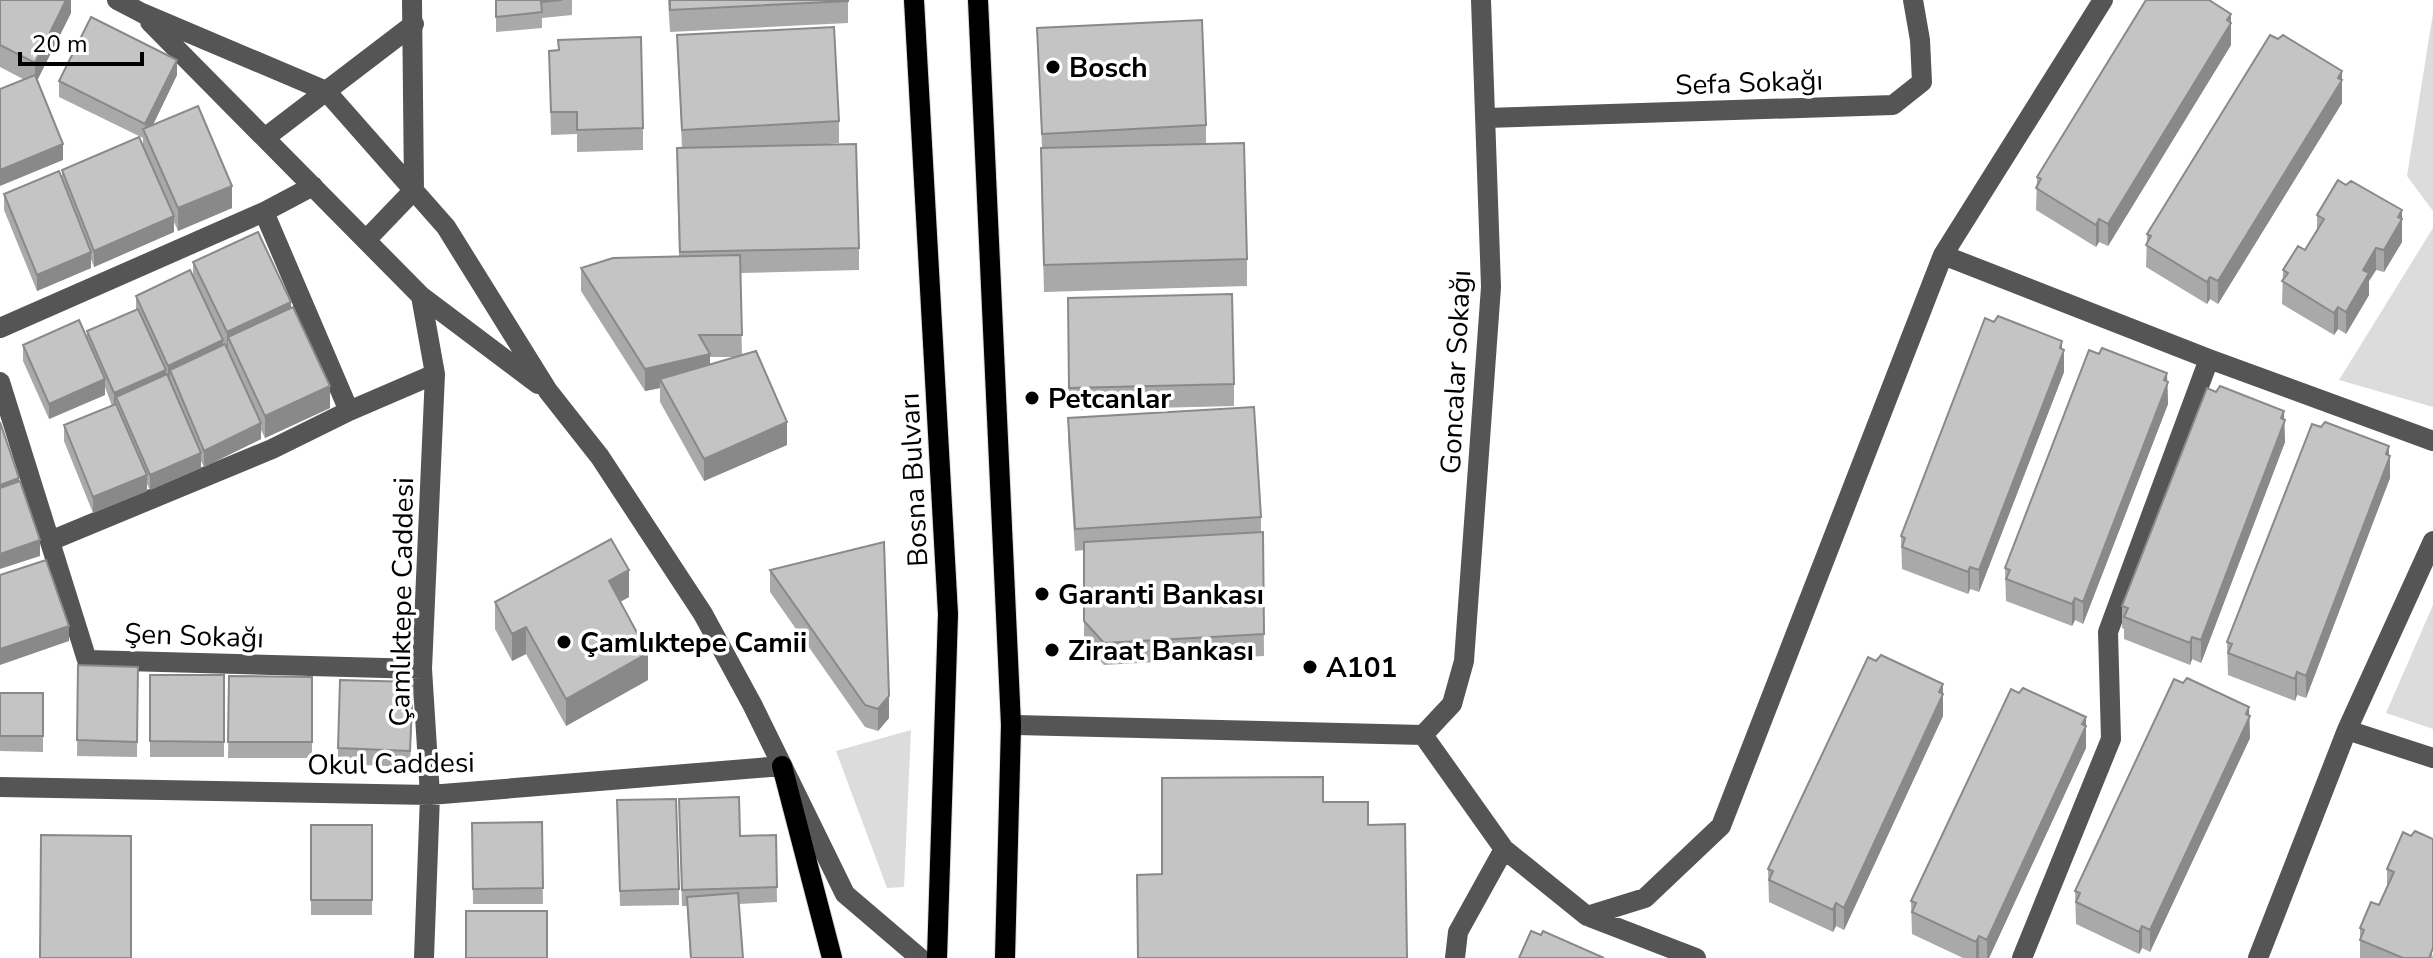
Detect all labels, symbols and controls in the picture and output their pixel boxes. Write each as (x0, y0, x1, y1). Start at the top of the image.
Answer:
scale bar (20, 16, 142, 66)
text: 20 m (32, 28, 88, 60)
place label: Bosch (1069, 49, 1148, 87)
marker: Bosch (1044, 58, 1062, 76)
street label: Sefa Sokağı (1675, 61, 1824, 105)
street label: Goncalar Sokağı (1432, 269, 1480, 475)
place label: Petcanlar (1048, 380, 1171, 418)
marker: Petcanlar (1023, 389, 1041, 407)
street label: Bosna Bulvarı (890, 392, 938, 568)
street label: Çamlıktepe Caddesi (381, 477, 423, 727)
place label: Garanti Bankası (1058, 576, 1264, 614)
marker: Garanti Bankası (1033, 585, 1051, 603)
street label: Şen Sokağı (124, 615, 264, 657)
place label: Çamlıktepe Camii (580, 624, 807, 662)
place label: Ziraat Bankası (1068, 632, 1254, 670)
marker: Çamlıktepe Camii (555, 633, 573, 651)
marker: Ziraat Bankası (1043, 641, 1061, 659)
place label: A101 (1326, 649, 1397, 687)
marker: A101 (1301, 658, 1319, 676)
street label: Okul Caddesi (307, 744, 475, 784)

